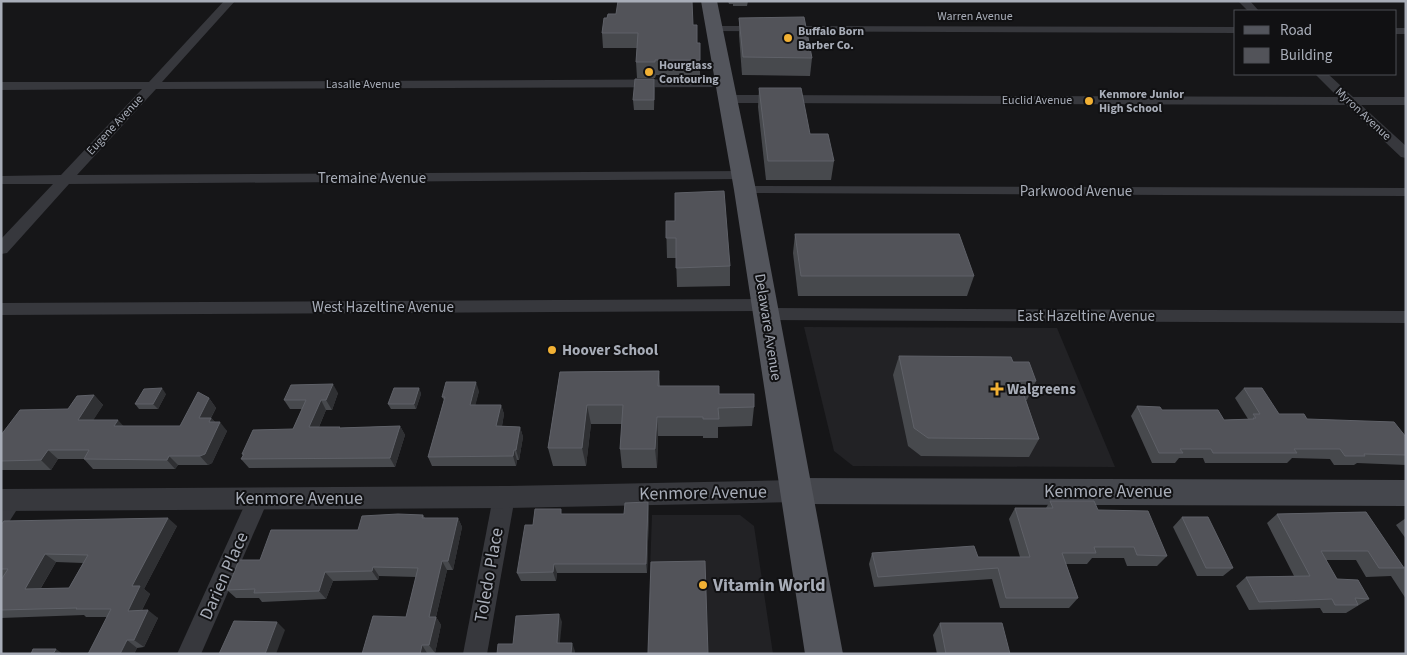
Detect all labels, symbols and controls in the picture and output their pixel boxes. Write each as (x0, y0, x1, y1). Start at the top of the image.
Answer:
street label: Warren Avenue (937, 8, 1013, 25)
legend (1234, 10, 1397, 75)
text: Road (1280, 20, 1312, 41)
place label: Buffalo Born Barber Co. (798, 23, 864, 54)
marker: Buffalo Born Barber Co. (782, 32, 794, 44)
text: Building (1280, 45, 1333, 66)
place label: Hourglass Contouring (659, 57, 719, 88)
marker: Hourglass Contouring (643, 66, 655, 78)
street label: Lasalle Avenue (326, 76, 400, 93)
street label: Myron Avenue (1331, 84, 1395, 144)
place label: Kenmore Junior High School (1099, 86, 1184, 117)
street label: Eugene Avenue (83, 91, 147, 159)
street label: Euclid Avenue (1002, 92, 1072, 109)
marker: Kenmore Junior High School (1083, 95, 1095, 107)
street label: Tremaine Avenue (318, 168, 426, 189)
street label: Parkwood Avenue (1020, 181, 1132, 202)
street label: Delaware Avenue (749, 272, 787, 382)
street label: West Hazeltine Avenue (312, 297, 454, 318)
street label: East Hazeltine Avenue (1017, 306, 1155, 327)
place label: Hoover School (562, 340, 659, 361)
marker: Hoover School (546, 344, 558, 356)
place label: Walgreens (1007, 379, 1076, 400)
marker: Walgreens (991, 383, 1003, 395)
street label: Kenmore Avenue (639, 479, 767, 507)
street label: Kenmore Avenue (1044, 479, 1172, 504)
street label: Kenmore Avenue (235, 486, 363, 511)
street label: Toledo Place (468, 526, 510, 624)
street label: Darien Place (194, 528, 255, 624)
place label: Vitamin World (712, 573, 826, 598)
marker: Vitamin World (697, 579, 709, 591)

